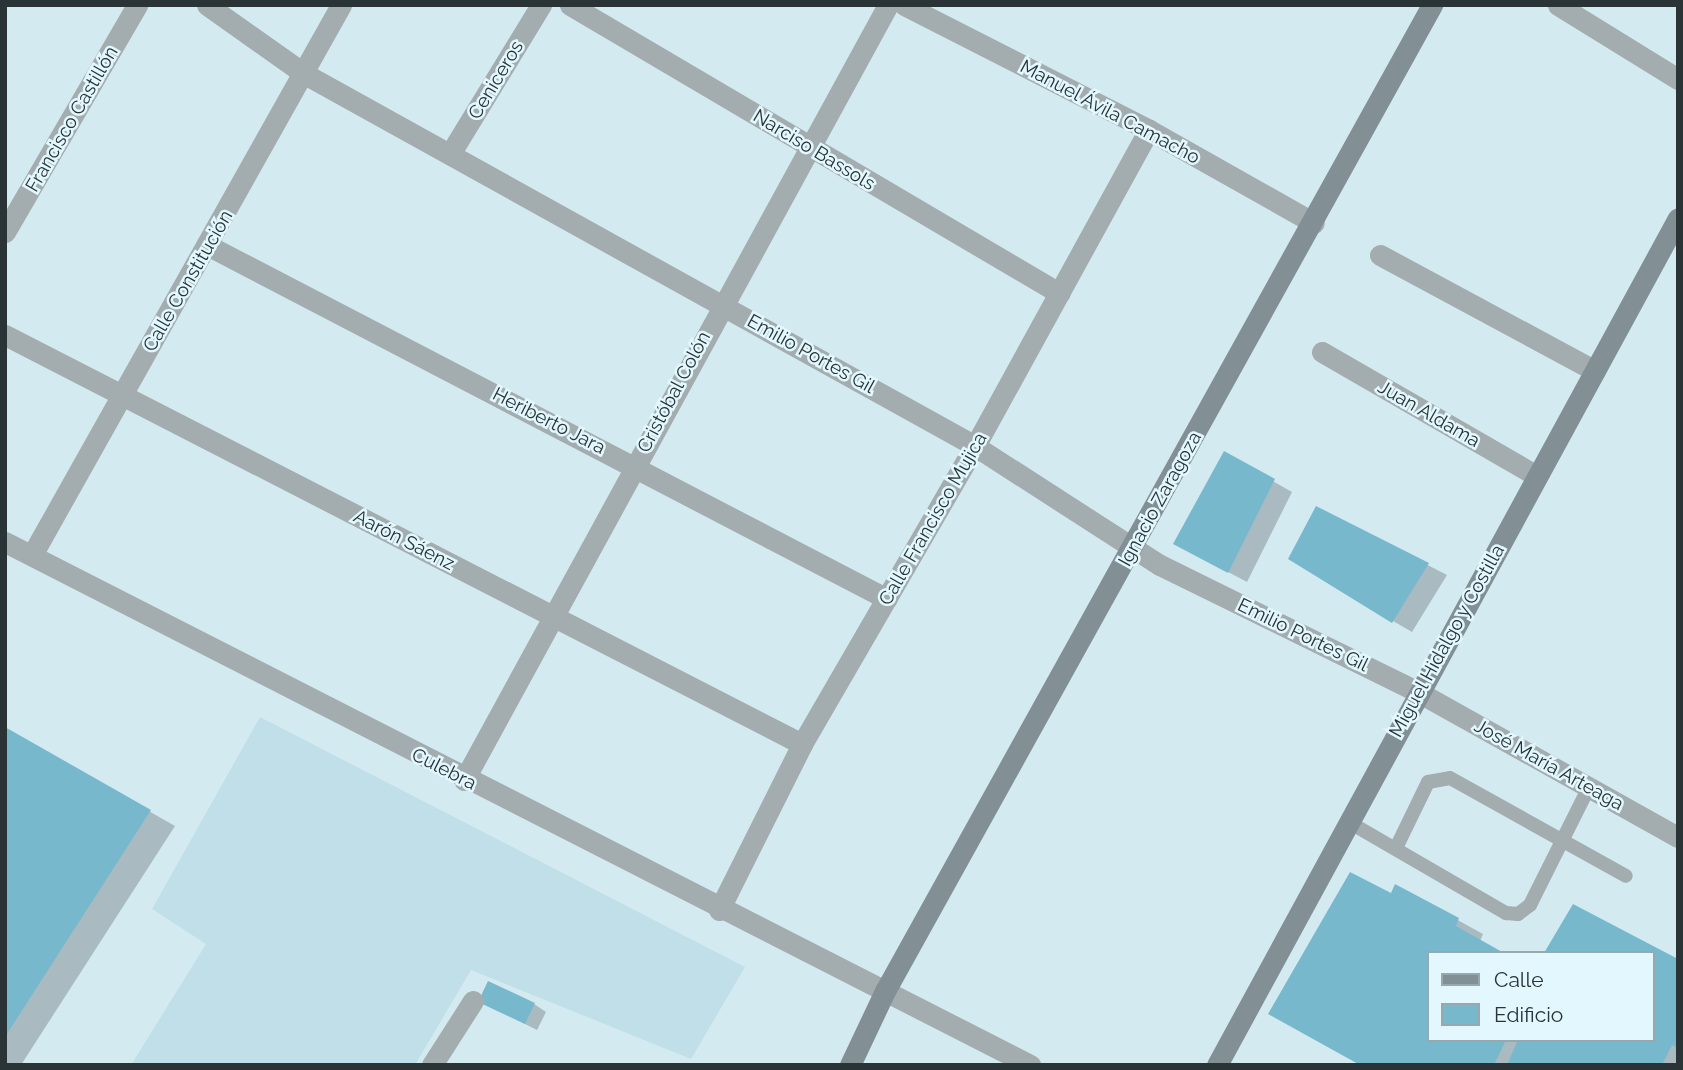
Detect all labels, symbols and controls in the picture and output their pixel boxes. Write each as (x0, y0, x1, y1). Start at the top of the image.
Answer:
street label: Ceniceros (464, 37, 528, 123)
street label: Francisco Castillón (21, 42, 123, 196)
street label: Manuel Ávila Camacho (1016, 55, 1204, 169)
street label: Narciso Bassols (749, 105, 879, 195)
street label: Calle Constitución (138, 206, 238, 356)
street label: Emilio Portes Gil (743, 310, 879, 398)
street label: Cristóbal Colón (632, 327, 716, 457)
street label: Juan Aldama (1374, 375, 1484, 453)
street label: Heriberto Jara (489, 383, 609, 459)
street label: Ignacio Zaragoza (1114, 428, 1206, 570)
street label: Calle Francisco Mujica (874, 429, 992, 609)
street label: Aarón Sáenz (350, 505, 458, 575)
street label: Miguel Hidalgo y Costilla (1384, 540, 1510, 742)
street label: Emilio Portes Gil (1234, 594, 1372, 676)
street label: José María Arteaga (1470, 714, 1628, 816)
street label: Culebra (408, 743, 480, 795)
legend (1428, 951, 1655, 1042)
text: Calle (1494, 967, 1544, 992)
text: Edificio (1494, 1002, 1563, 1027)

